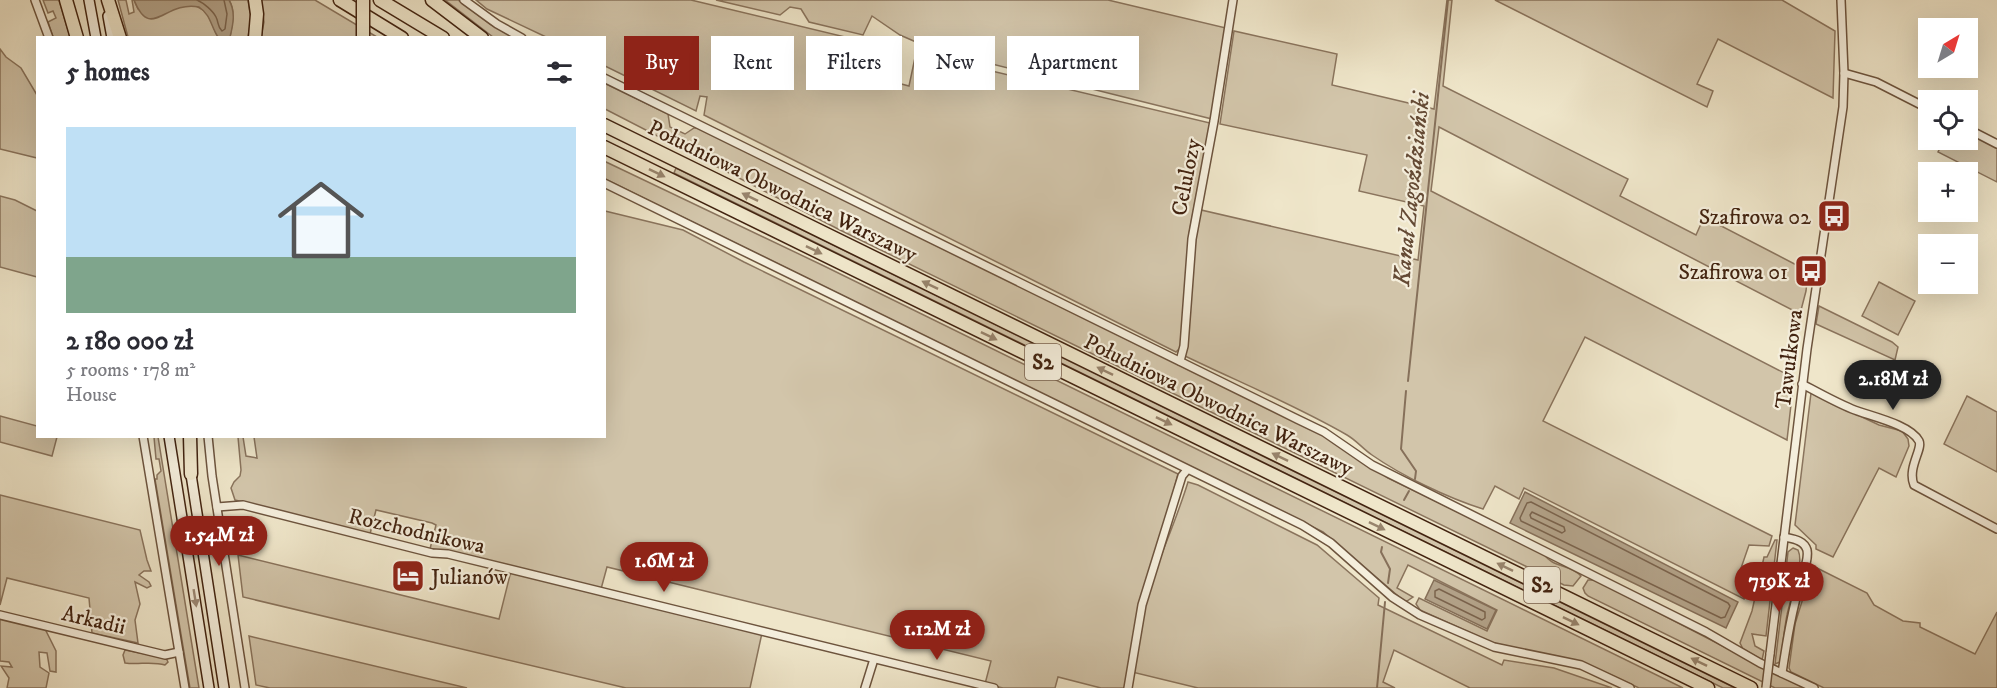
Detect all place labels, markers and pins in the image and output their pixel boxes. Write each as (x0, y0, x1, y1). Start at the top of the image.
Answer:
bus stop icon: Szafirowa 02 (1816, 198, 1852, 234)
place label: Szafirowa 02 (1699, 204, 1811, 231)
bus stop icon: Szafirowa 01 (1793, 253, 1829, 289)
place label: Szafirowa 01 (1678, 259, 1788, 286)
pin: 2.18M zł (1831, 360, 1955, 411)
pin: 1.54M zł (157, 516, 281, 567)
pin: 1.6M zł (609, 542, 719, 593)
hotel icon: Julianów (390, 558, 426, 594)
pin: 719K zł (1724, 562, 1834, 613)
place label: Julianów (429, 564, 508, 591)
pin: 1.12M zł (875, 610, 999, 661)

